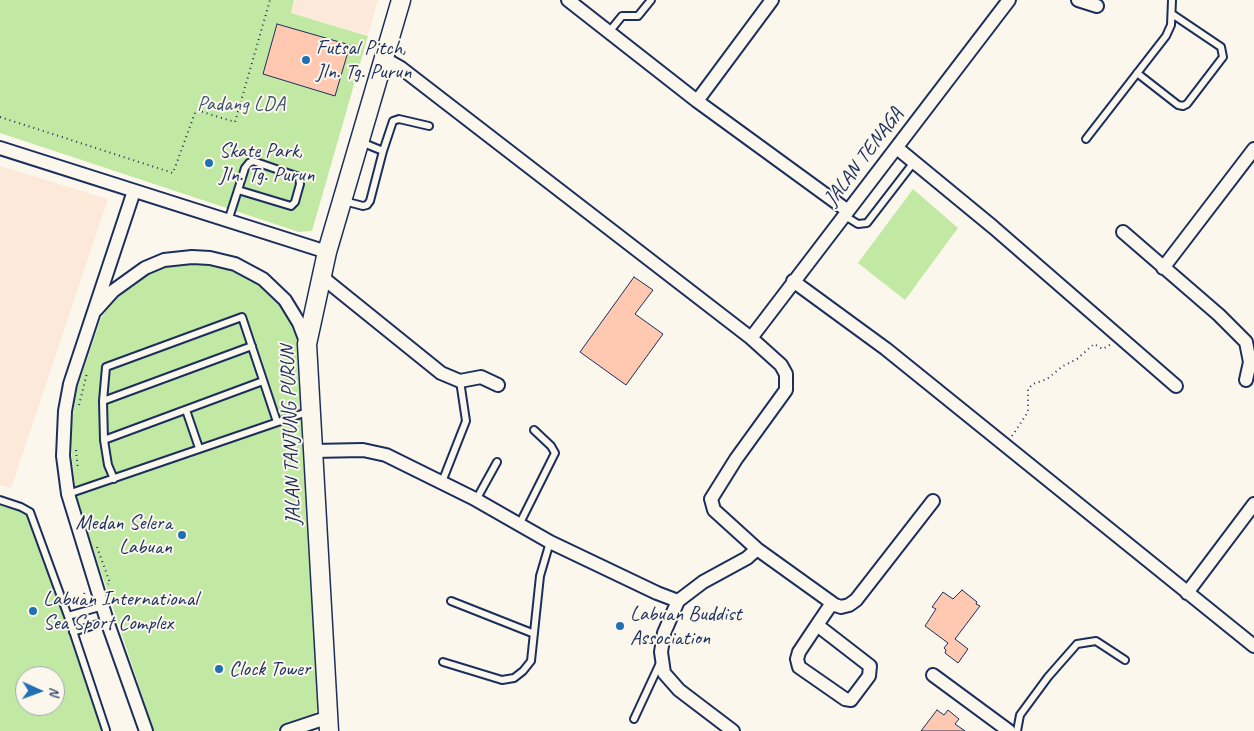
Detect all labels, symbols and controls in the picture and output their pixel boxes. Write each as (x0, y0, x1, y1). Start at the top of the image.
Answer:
place label: Futsal Pitch, Jln. Tg. Purun (316, 35, 411, 85)
marker: Futsal Pitch, Jln. Tg. Purun (300, 54, 312, 66)
park label: Padang LDA (197, 91, 285, 117)
street label: JALAN TENAGA (819, 103, 909, 211)
place label: Skate Park, Jln. Tg. Purun (219, 138, 314, 188)
marker: Skate Park, Jln. Tg. Purun (203, 157, 215, 169)
street label: JALAN TANJUNG PURUN (275, 345, 307, 525)
place label: Medan Selera Labuan (75, 510, 172, 560)
marker: Medan Selera Labuan (176, 529, 188, 541)
place label: Labuan International Sea Sport Complex (43, 586, 198, 636)
place label: Labuan Buddist Association (630, 601, 741, 651)
marker: Labuan International Sea Sport Complex (27, 605, 39, 617)
marker: Labuan Buddist Association (614, 620, 626, 632)
place label: Clock Tower (229, 656, 310, 682)
marker: Clock Tower (213, 663, 225, 675)
north arrow (15, 666, 65, 716)
text: N (46, 687, 63, 696)

